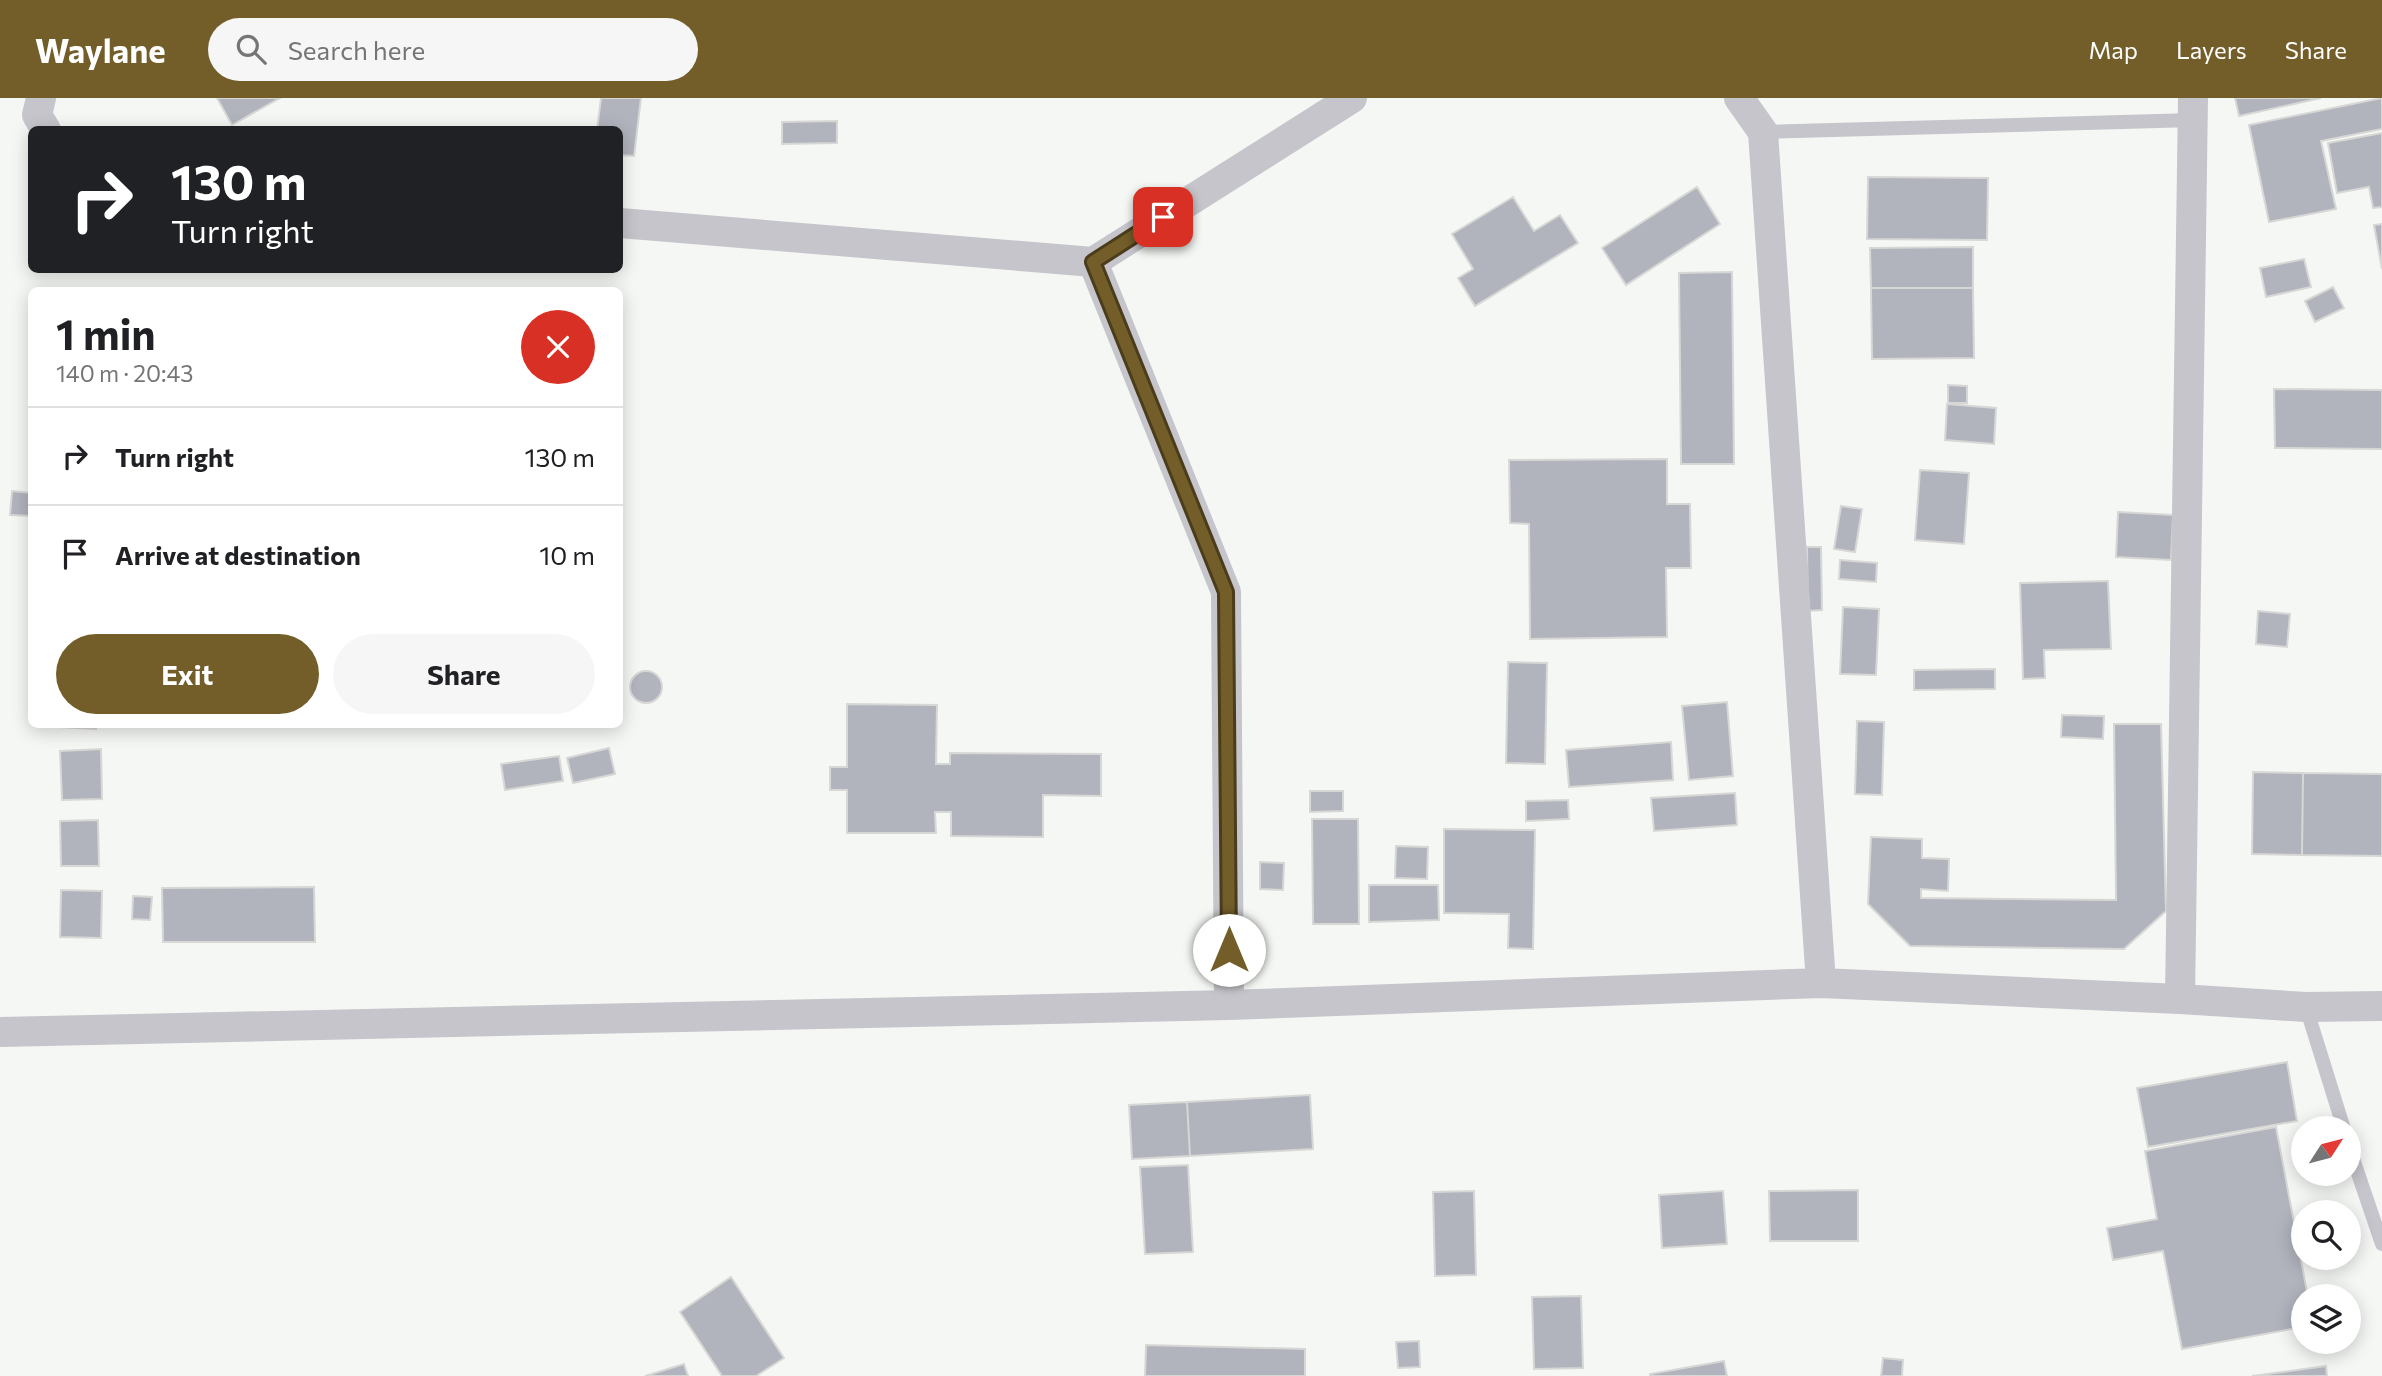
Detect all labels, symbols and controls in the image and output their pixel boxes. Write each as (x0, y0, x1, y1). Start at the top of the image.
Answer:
search box (208, 18, 698, 81)
text: Waylane (35, 29, 166, 70)
icon: search (232, 30, 270, 68)
text: Search here (288, 34, 425, 65)
text: Map (2089, 35, 2138, 64)
text: Layers (2176, 35, 2247, 64)
text: Share (2285, 35, 2347, 64)
text: 130 m (171, 150, 306, 210)
icon: right (56, 154, 147, 245)
pin (1133, 187, 1193, 247)
icon: arrive (1144, 198, 1182, 236)
text: Turn right (171, 210, 314, 250)
text: 1 min (56, 307, 156, 359)
button: close (521, 310, 595, 384)
text: 140 m · 20:43 (56, 359, 193, 387)
icon: right (56, 437, 94, 475)
text: Turn right (115, 441, 234, 472)
text: 130 m (524, 441, 595, 472)
icon: arrive (56, 535, 94, 573)
text: Arrive at destination (115, 539, 361, 570)
text: 10 m (539, 539, 595, 570)
button: Exit (56, 634, 319, 714)
button: Share (333, 634, 595, 714)
position arrow (1192, 913, 1266, 987)
north arrow (2291, 1116, 2361, 1186)
map controls (2291, 1116, 2361, 1354)
button: search (2291, 1200, 2361, 1270)
button: layers (2291, 1284, 2361, 1354)

